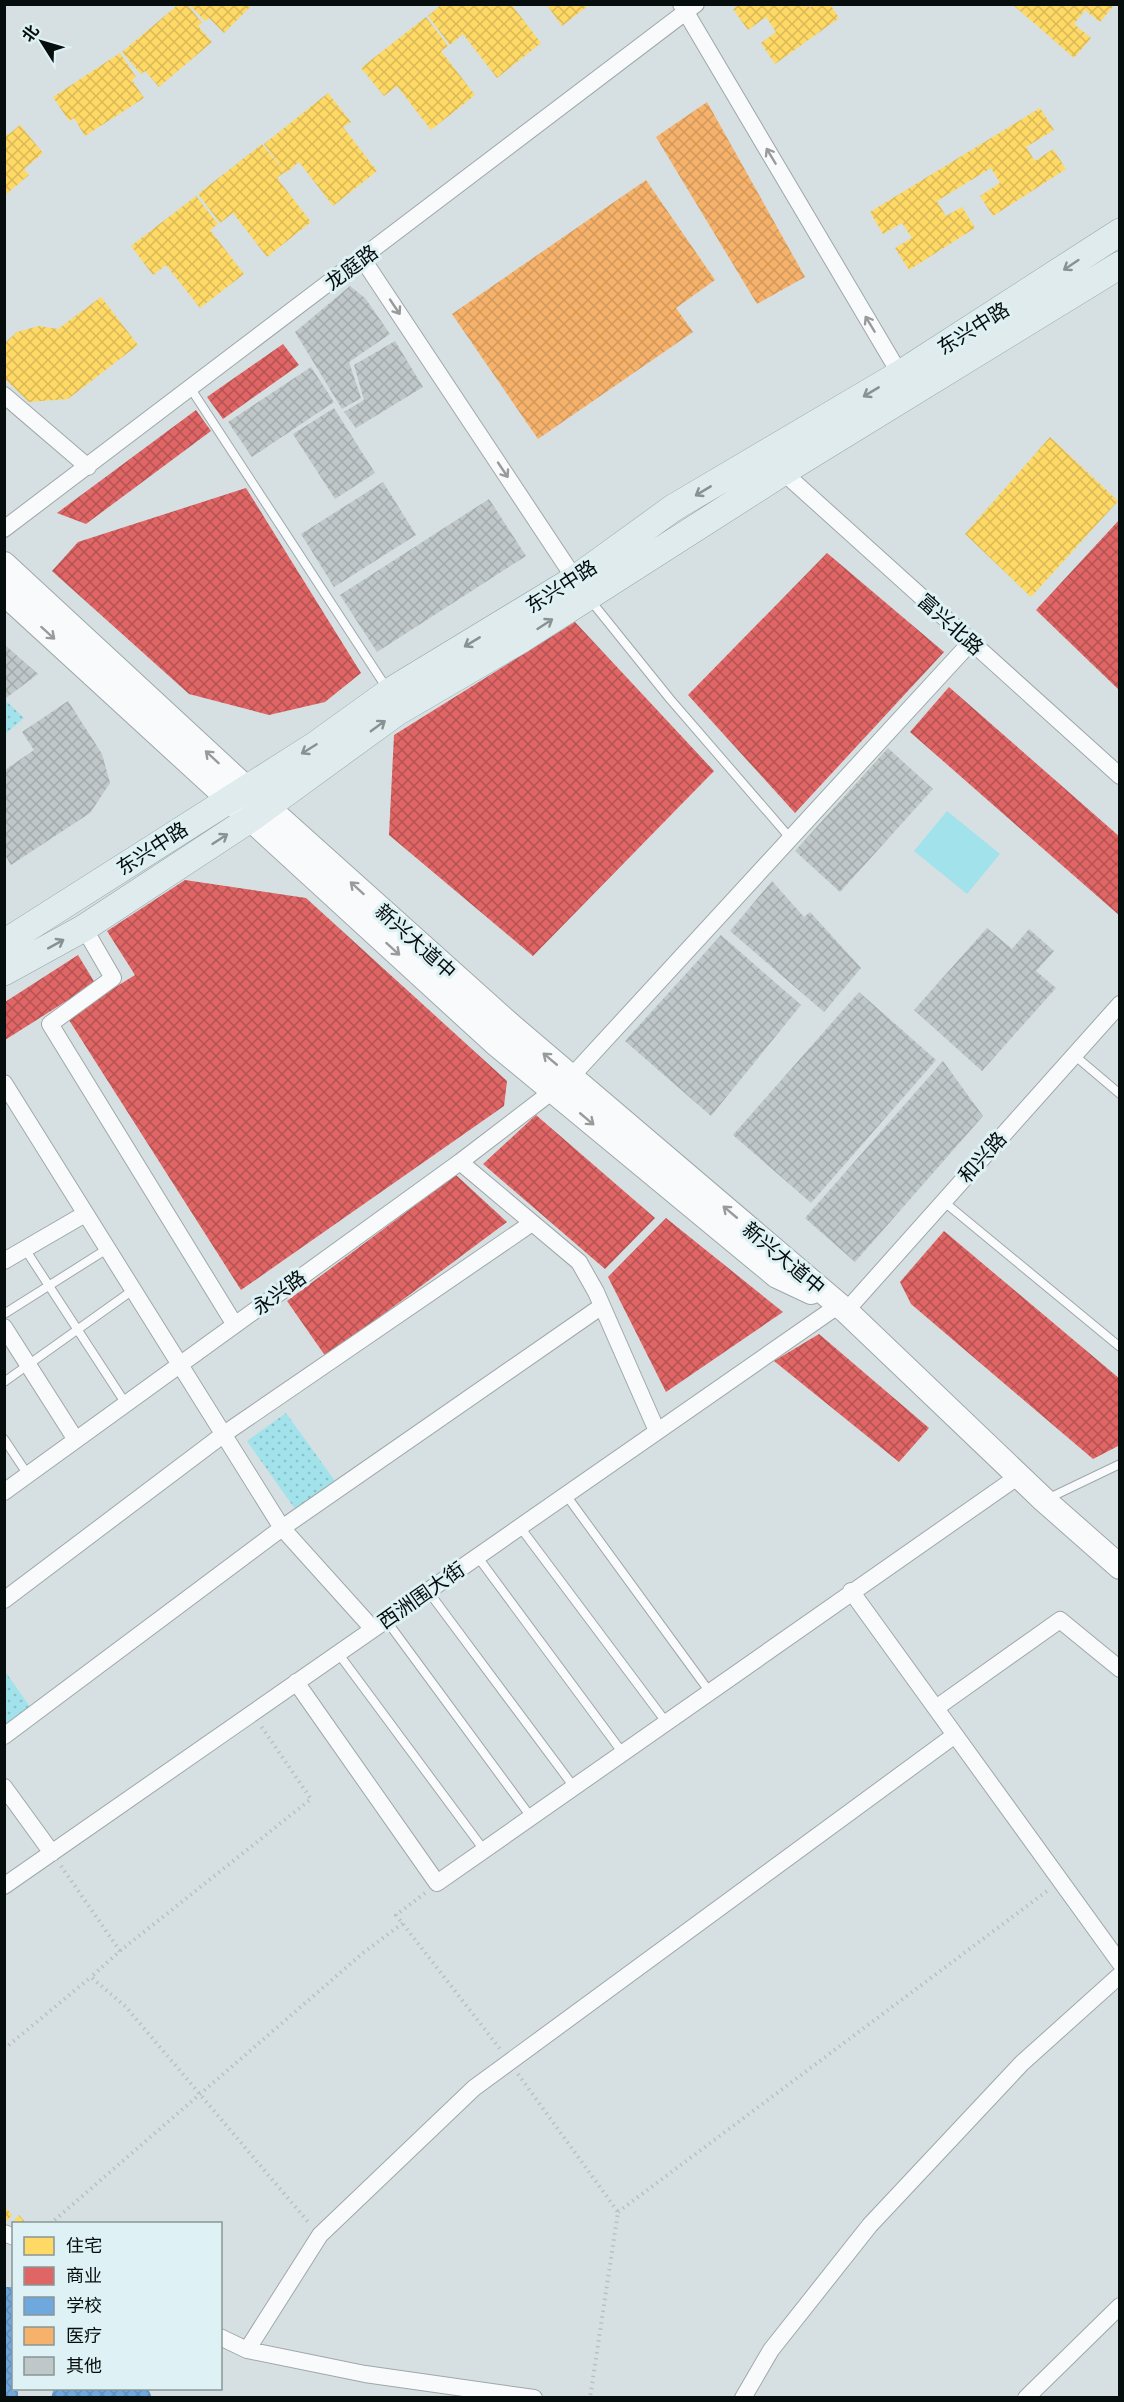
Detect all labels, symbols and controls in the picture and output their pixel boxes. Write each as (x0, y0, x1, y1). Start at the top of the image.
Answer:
north arrow (12, 12, 72, 72)
text: 北 (16, 20, 44, 46)
one-way arrow (764, 148, 776, 165)
street label: 龙庭路 (319, 238, 383, 296)
one-way arrow (1063, 259, 1080, 271)
street label: 东兴中路 (932, 295, 1014, 361)
one-way arrow (389, 298, 401, 315)
one-way arrow (864, 316, 876, 333)
one-way arrow (863, 386, 880, 398)
one-way arrow (496, 461, 509, 478)
one-way arrow (695, 485, 712, 497)
street label: 东兴中路 (520, 553, 602, 619)
street label: 富兴北路 (912, 587, 990, 661)
one-way arrow (536, 617, 553, 630)
one-way arrow (40, 626, 55, 640)
one-way arrow (464, 637, 481, 649)
one-way arrow (370, 719, 386, 732)
one-way arrow (301, 744, 318, 756)
one-way arrow (205, 750, 220, 764)
street label: 东兴中路 (111, 815, 193, 881)
one-way arrow (211, 833, 228, 845)
one-way arrow (350, 881, 365, 895)
street label: 新兴大道中 (370, 898, 462, 984)
one-way arrow (47, 938, 64, 950)
one-way arrow (385, 942, 400, 956)
one-way arrow (542, 1052, 558, 1065)
one-way arrow (579, 1112, 595, 1125)
street label: 和兴路 (952, 1126, 1012, 1188)
one-way arrow (722, 1206, 738, 1219)
street label: 新兴大道中 (737, 1216, 831, 1300)
street label: 永兴路 (247, 1263, 311, 1321)
street label: 西洲围大街 (372, 1555, 470, 1635)
legend (12, 2222, 222, 2390)
text: 住宅 (66, 2233, 102, 2257)
text: 商业 (66, 2263, 102, 2287)
text: 学校 (66, 2293, 102, 2317)
text: 医疗 (66, 2323, 102, 2347)
text: 其他 (66, 2353, 102, 2377)

